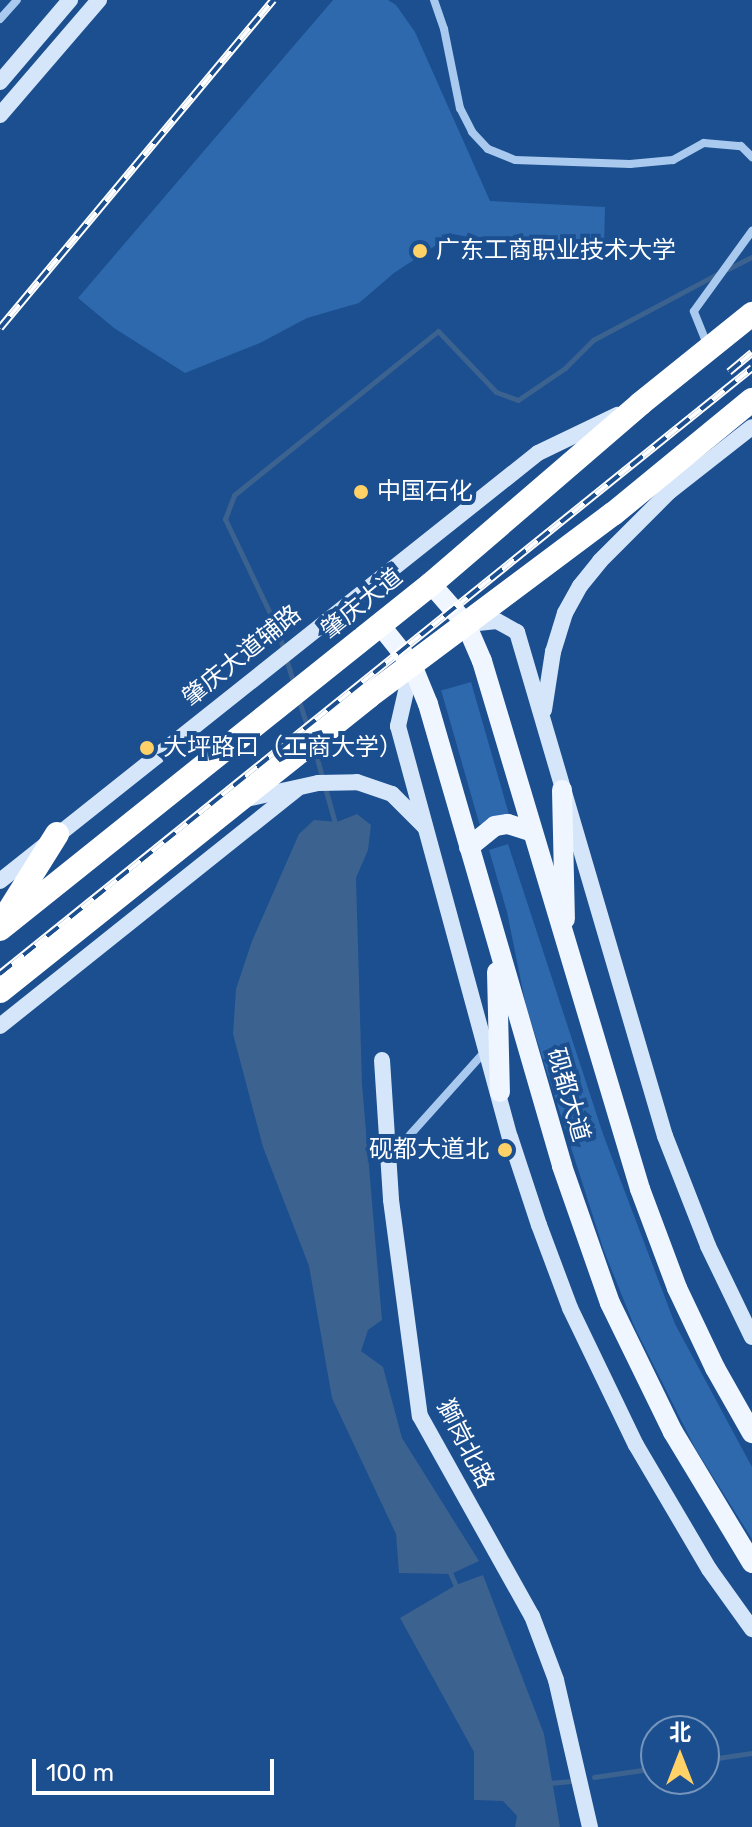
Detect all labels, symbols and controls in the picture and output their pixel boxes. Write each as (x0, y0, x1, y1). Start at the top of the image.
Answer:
place label: 广东工商职业技术大学 (436, 237, 676, 265)
marker: 广东工商职业技术大学 (411, 242, 429, 260)
place label: 中国石化 (377, 478, 473, 506)
marker: 中国石化 (352, 483, 370, 501)
street label: 肇庆大道 (316, 563, 408, 645)
street label: 肇庆大道辅路 (177, 599, 307, 713)
place label: 大坪路口（工商大学） (163, 734, 403, 762)
marker: 大坪路口（工商大学） (138, 739, 156, 757)
street label: 砚都大道 (541, 1045, 595, 1145)
place label: 砚都大道北 (369, 1136, 489, 1164)
marker: 砚都大道北 (496, 1141, 514, 1159)
street label: 獅岗北路 (430, 1395, 500, 1493)
north arrow (640, 1715, 720, 1795)
text: 北 (669, 1719, 691, 1746)
scale bar (36, 1743, 278, 1793)
text: 100 m (46, 1759, 114, 1787)

